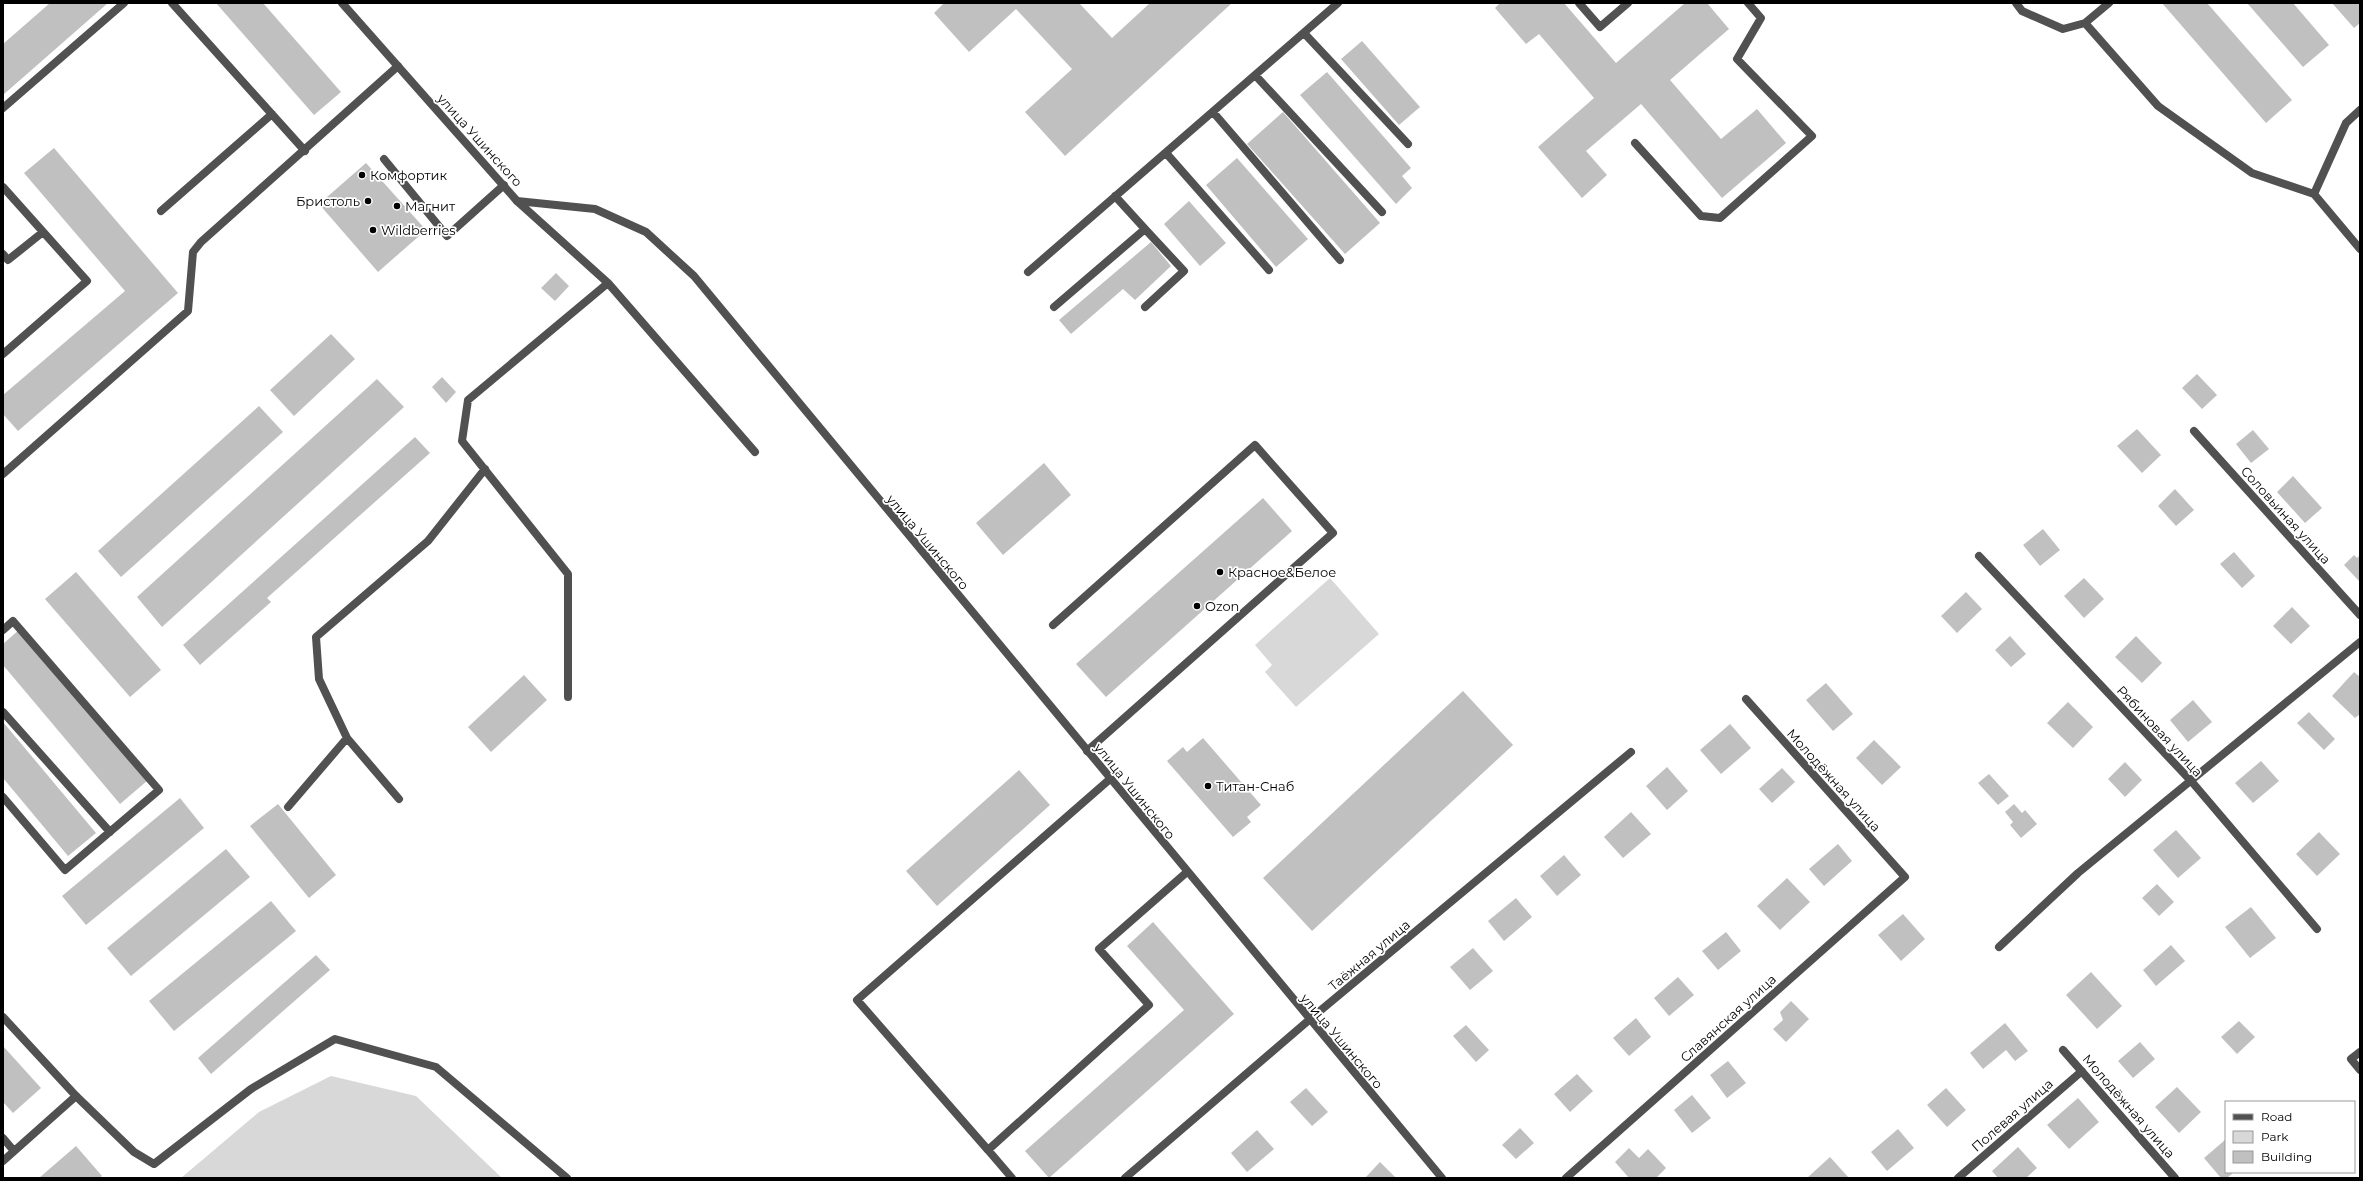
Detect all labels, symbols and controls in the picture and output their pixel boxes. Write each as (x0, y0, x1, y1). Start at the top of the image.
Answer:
street label: улица Ушинского (433, 90, 526, 190)
place label: Комфортик (370, 167, 447, 183)
marker: Комфортик (357, 170, 367, 180)
place label: Бристоль (296, 193, 360, 209)
marker: Бристоль (363, 196, 373, 206)
place label: Магнит (405, 198, 456, 214)
marker: Магнит (392, 201, 402, 211)
place label: Wildberries (381, 222, 456, 238)
marker: Wildberries (368, 225, 378, 235)
street label: Соловьиная улица (2238, 463, 2334, 567)
street label: улица Ушинского (883, 490, 972, 593)
place label: Красное&Белое (1228, 564, 1336, 580)
marker: Красное&Белое (1215, 567, 1225, 577)
place label: Ozon (1205, 598, 1239, 614)
marker: Ozon (1192, 601, 1202, 611)
street label: Рябиновая улица (2114, 682, 2206, 780)
street label: Молодёжная улица (1784, 725, 1884, 835)
street label: улица Ушинского (1091, 739, 1179, 842)
place label: Титан-Снаб (1216, 778, 1294, 794)
marker: Титан-Снаб (1203, 781, 1213, 791)
street label: Таёжная улица (1325, 916, 1413, 994)
street label: Славянская улица (1677, 971, 1779, 1065)
street label: улица Ушинского (1297, 989, 1386, 1092)
street label: Молодёжная улица (2080, 1051, 2178, 1161)
street label: Полевая улица (1968, 1075, 2056, 1155)
legend (2225, 1101, 2355, 1173)
text: Road (2261, 1109, 2292, 1124)
text: Park (2261, 1129, 2289, 1144)
text: Building (2261, 1149, 2312, 1164)

